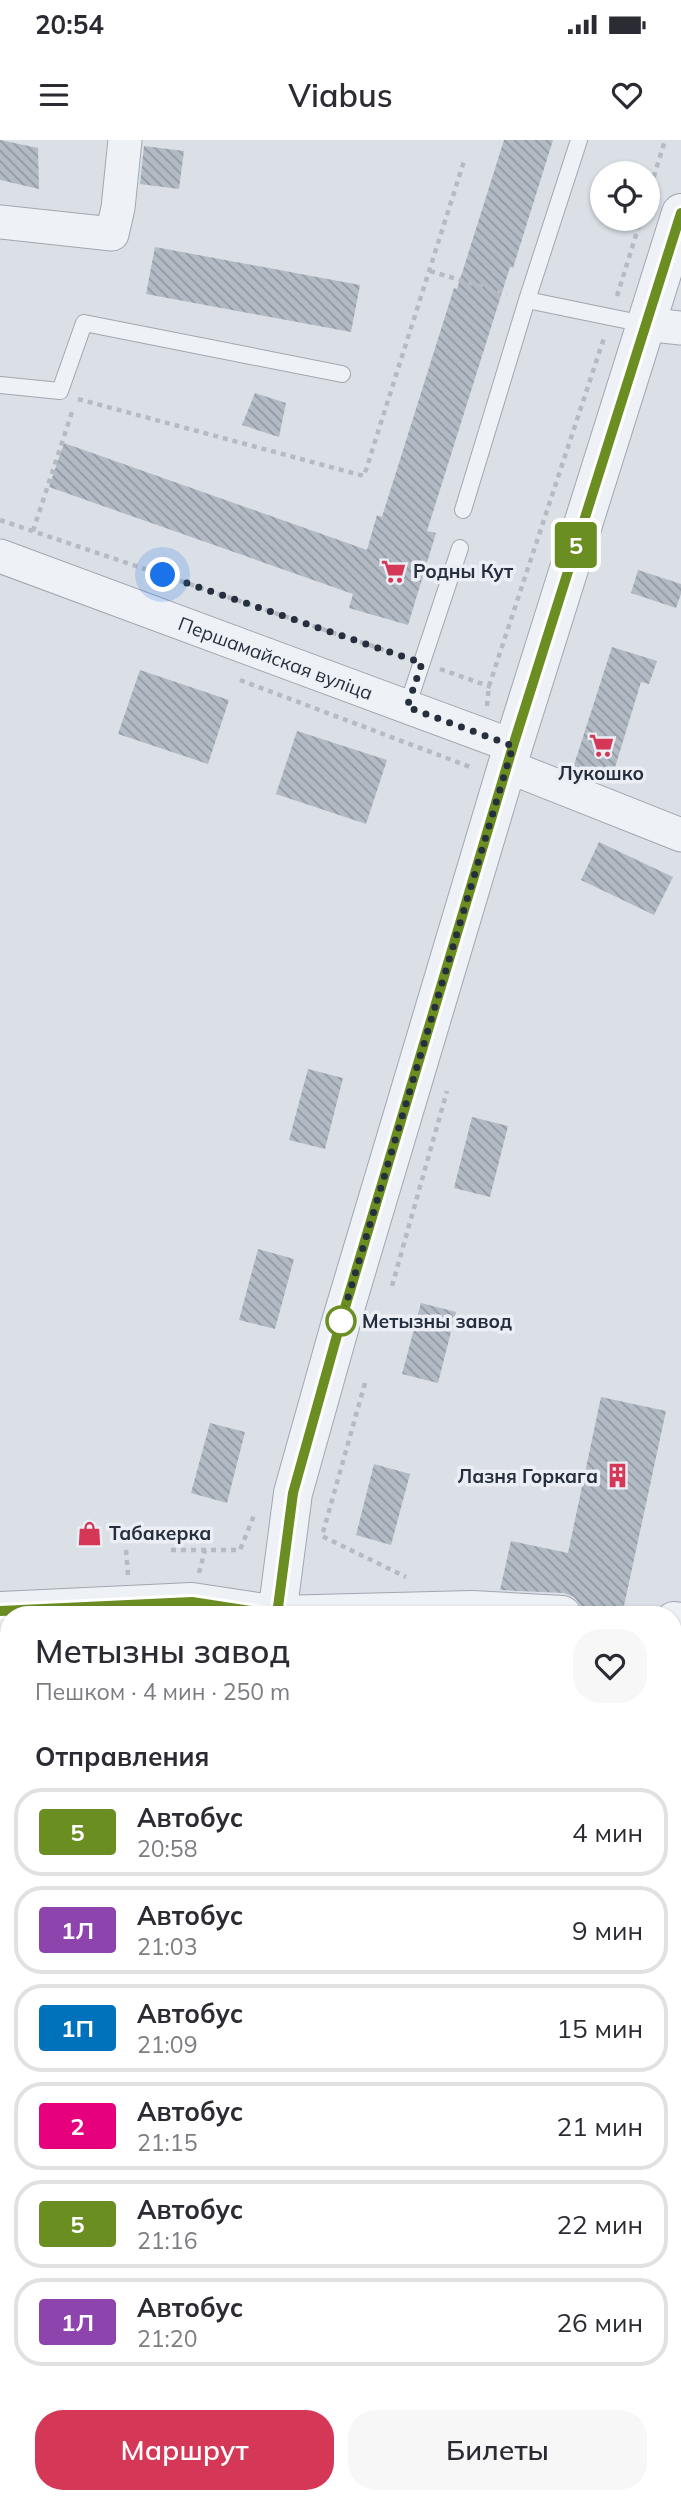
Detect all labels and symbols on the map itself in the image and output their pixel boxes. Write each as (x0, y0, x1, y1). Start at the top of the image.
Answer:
line badge: 5 (553, 522, 599, 568)
your location (145, 557, 180, 592)
supermarket icon: Родны Кут (379, 557, 407, 585)
place label: Родны Кут (413, 559, 514, 583)
street label: Першамайская вуліца (175, 611, 376, 705)
supermarket icon: Лукошко (587, 731, 615, 759)
place label: Лукошко (558, 761, 644, 785)
marker: Метызны завод (326, 1306, 356, 1336)
place label: Метызны завод (362, 1309, 512, 1333)
building icon: Лазня Горкага (604, 1462, 632, 1490)
place label: Лазня Горкага (457, 1464, 598, 1488)
shop icon: Табакерка (75, 1519, 103, 1547)
place label: Табакерка (109, 1521, 211, 1545)

